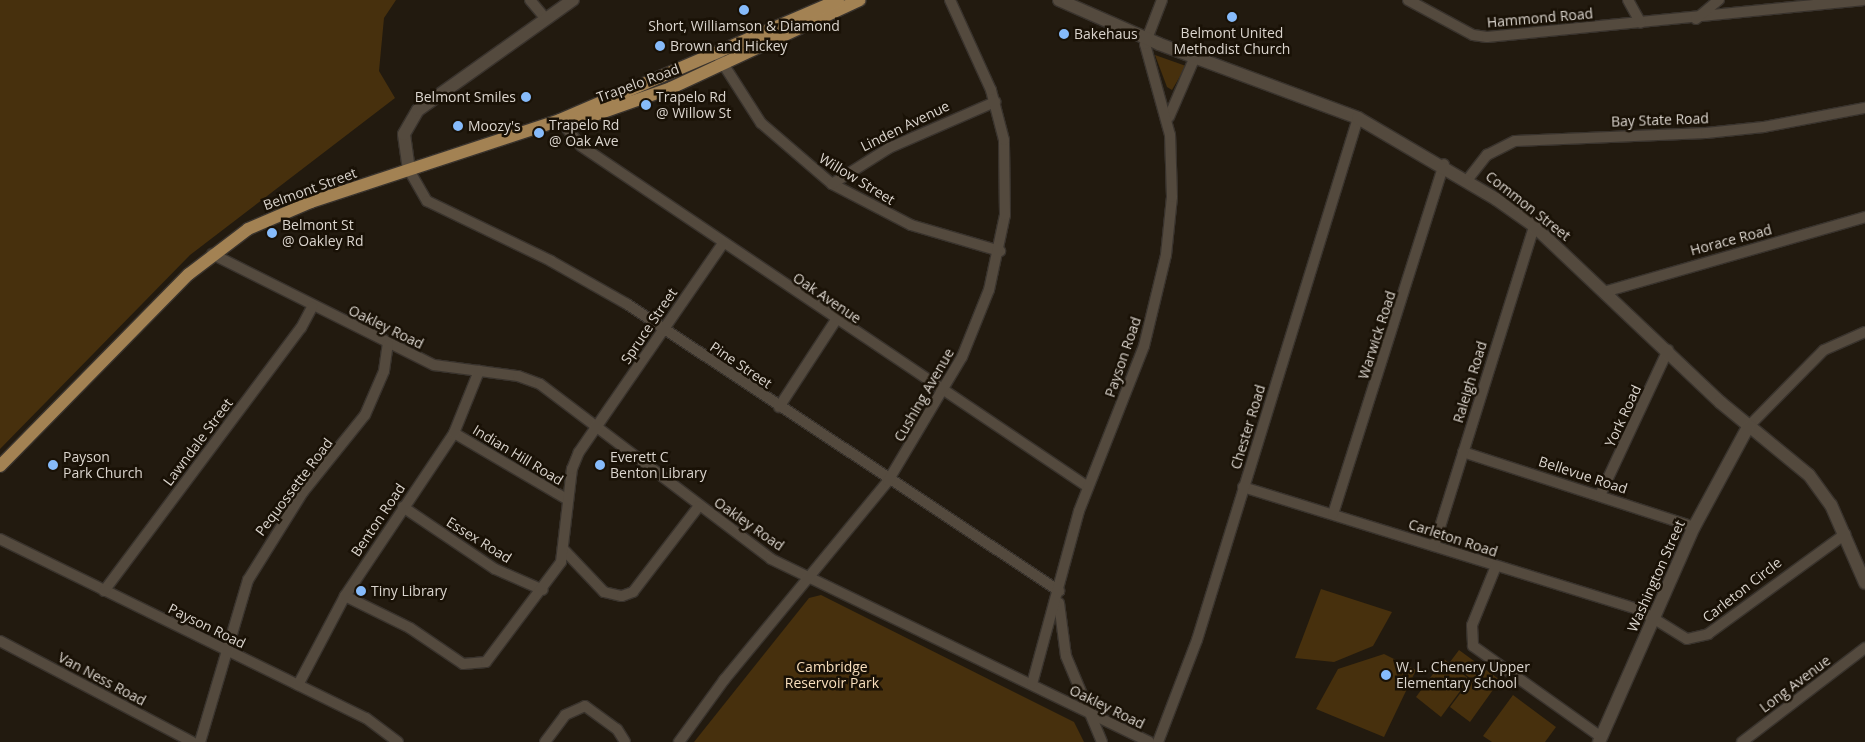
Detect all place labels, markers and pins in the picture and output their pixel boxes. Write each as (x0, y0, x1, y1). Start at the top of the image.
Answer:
marker: Short, Williamson & Diamond (738, 4, 750, 16)
marker: Belmont United Methodist Church (1226, 11, 1238, 23)
place label: Short, Williamson & Diamond (648, 18, 840, 34)
place label: Belmont United Methodist Church (1174, 25, 1290, 58)
place label: Bakehaus (1074, 26, 1138, 42)
marker: Bakehaus (1058, 28, 1070, 40)
place label: Brown and Hickey (670, 38, 788, 54)
marker: Brown and Hickey (654, 40, 666, 52)
place label: Belmont Smiles (415, 89, 516, 105)
place label: Trapelo Rd @ Willow St (656, 89, 731, 121)
marker: Belmont Smiles (520, 91, 532, 103)
marker: Trapelo Rd @ Willow St (640, 99, 652, 111)
place label: Trapelo Rd @ Oak Ave (549, 117, 619, 150)
place label: Moozy's (468, 118, 521, 134)
marker: Moozy's (452, 120, 464, 132)
marker: Trapelo Rd @ Oak Ave (533, 127, 545, 139)
place label: Belmont St @ Oakley Rd (282, 217, 363, 250)
marker: Belmont St @ Oakley Rd (266, 227, 278, 239)
place label: Payson Park Church (63, 449, 143, 482)
place label: Everett C Benton Library (610, 449, 707, 482)
marker: Payson Park Church (47, 459, 59, 471)
marker: Everett C Benton Library (594, 459, 606, 471)
place label: Tiny Library (371, 583, 447, 599)
marker: Tiny Library (355, 585, 367, 597)
place label: W. L. Chenery Upper Elementary School (1396, 659, 1530, 692)
marker: W. L. Chenery Upper Elementary School (1380, 669, 1392, 681)

